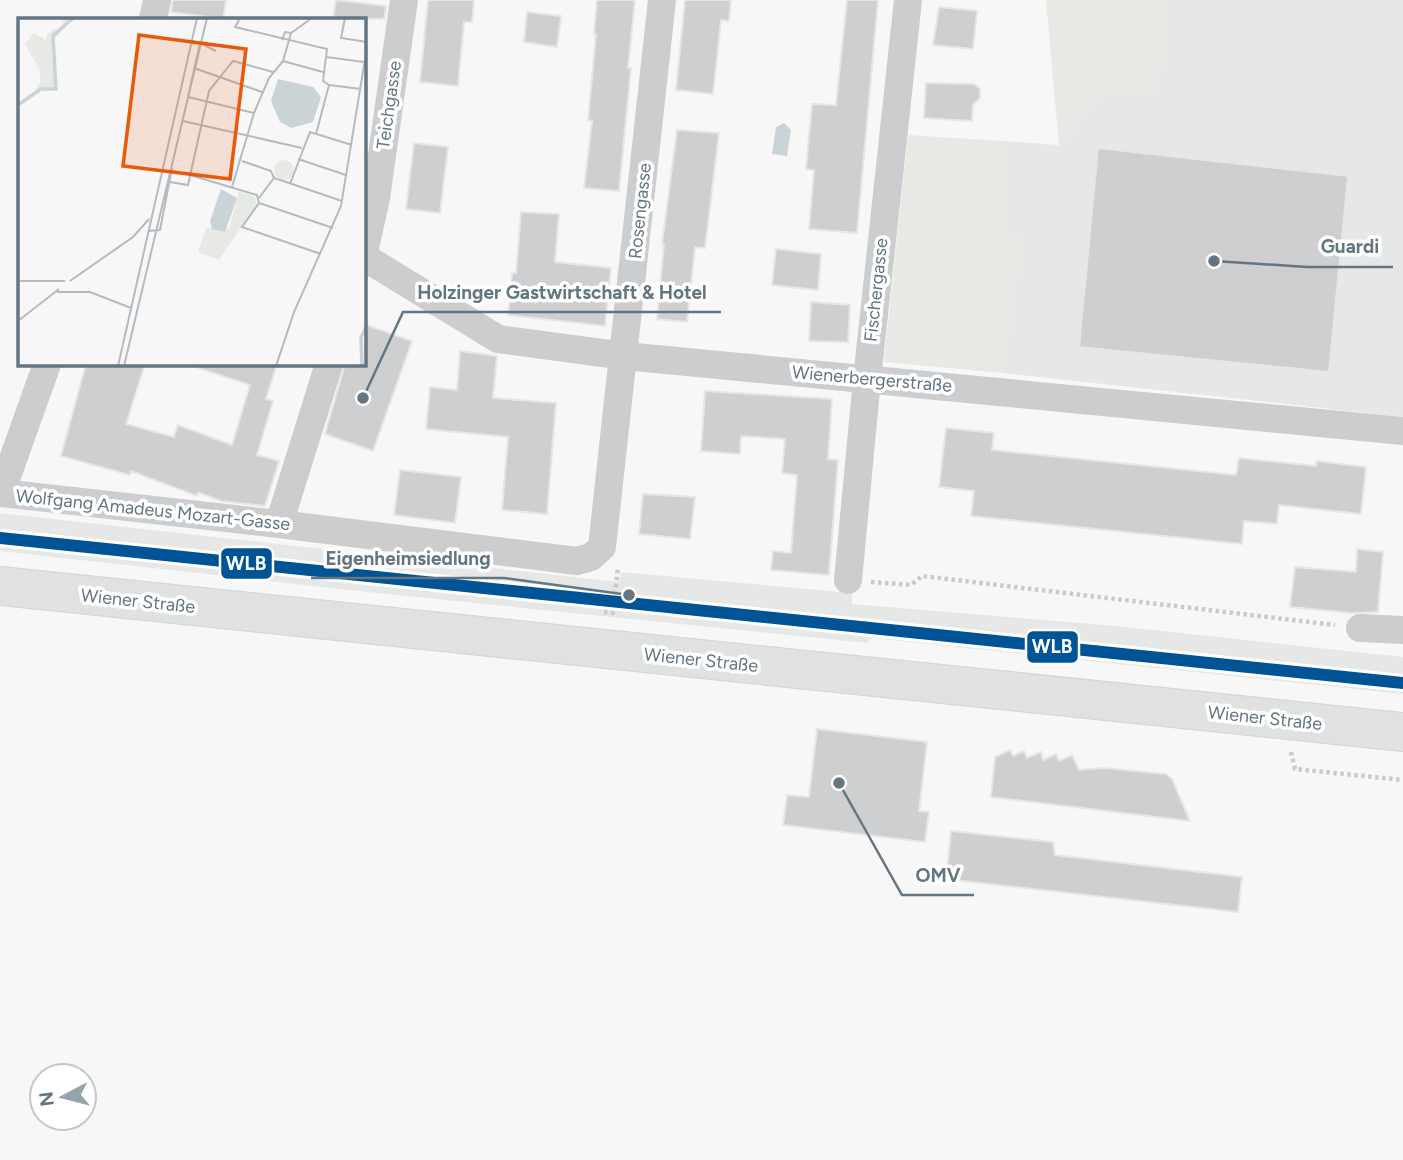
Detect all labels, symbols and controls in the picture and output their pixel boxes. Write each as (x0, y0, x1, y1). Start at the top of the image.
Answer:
inset map (18, 18, 366, 366)
street label: Teichgasse (372, 59, 406, 151)
street label: Rosengasse (624, 162, 656, 260)
callout: Guardi (1307, 227, 1393, 267)
text: Guardi (1321, 235, 1379, 258)
street label: Fischergasse (860, 237, 892, 343)
callout: Holzinger Gastwirtschaft & Hotel (403, 272, 721, 312)
text: Holzinger Gastwirtschaft & Hotel (417, 281, 707, 304)
street label: Wienerbergerstraße (791, 361, 953, 397)
street label: Wolfgang Amadeus Mozart-Gasse (15, 485, 291, 535)
callout: Eigenheimsiedlung (311, 538, 504, 578)
line badge: WLB (220, 547, 273, 580)
text: Eigenheimsiedlung (325, 547, 491, 570)
text: WLB (226, 552, 266, 575)
street label: Wiener Straße (80, 584, 196, 618)
line badge: WLB (1026, 630, 1079, 664)
text: WLB (1032, 635, 1072, 658)
street label: Wiener Straße (643, 643, 759, 677)
street label: Wiener Straße (1207, 701, 1323, 735)
callout: OMV (902, 855, 974, 895)
text: OMV (916, 864, 961, 887)
north arrow (28, 1062, 98, 1132)
text: N (34, 1090, 59, 1108)

